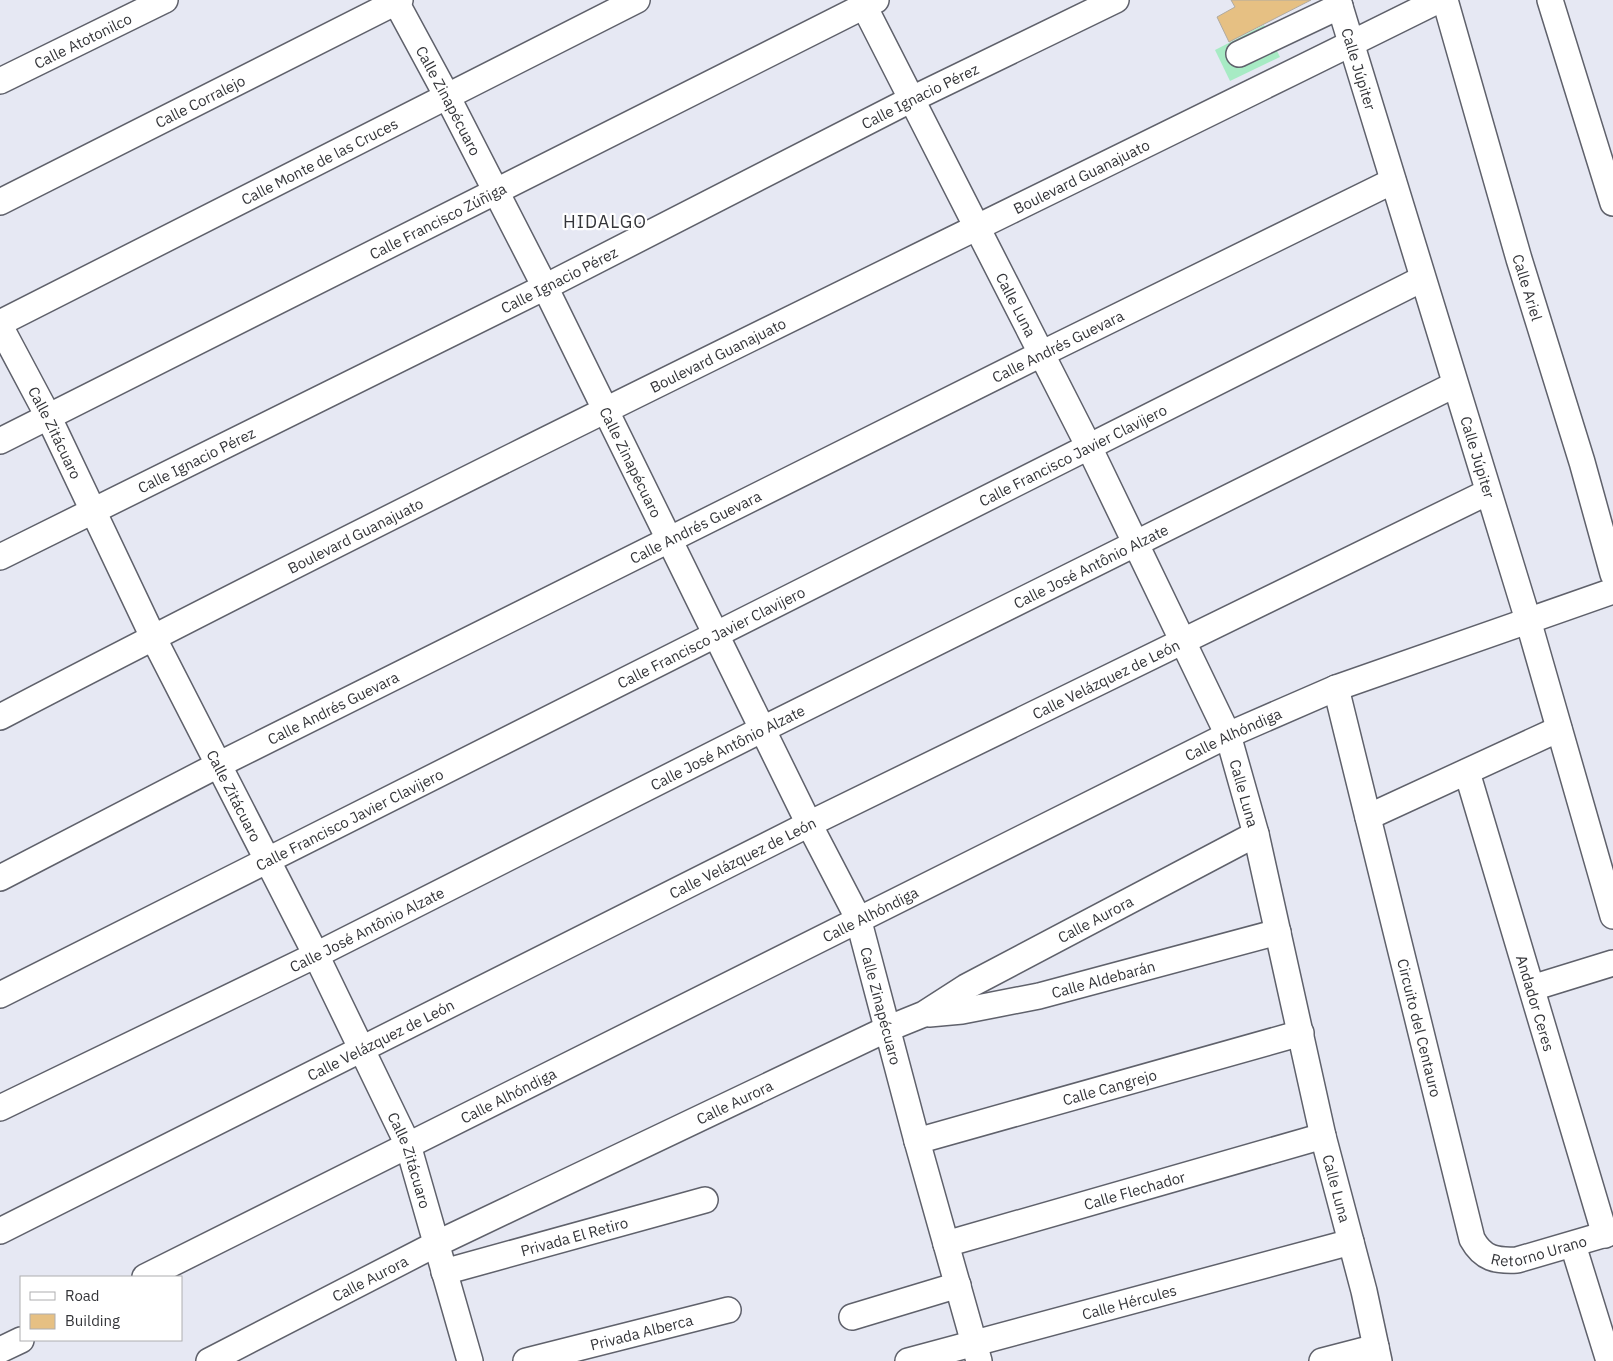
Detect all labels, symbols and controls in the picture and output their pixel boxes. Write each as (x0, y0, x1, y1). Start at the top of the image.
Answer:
street label: Calle Atotonilco (31, 9, 134, 72)
street label: Calle Júpiter (1338, 25, 1381, 113)
street label: Calle Zinapécuaro (412, 42, 485, 159)
street label: Calle Ignacio Pérez (858, 59, 982, 133)
street label: Calle Corralejo (152, 70, 248, 132)
street label: Calle Monte de las Cruces (238, 113, 401, 209)
street label: Boulevard Guanajuato (1010, 135, 1152, 218)
street label: Calle Francisco Zúñiga (366, 178, 509, 263)
district label: HIDALGO (563, 210, 647, 233)
street label: Calle Ignacio Pérez (497, 242, 621, 317)
street label: Calle Ariel (1509, 252, 1547, 323)
street label: Calle Luna (992, 269, 1041, 340)
street label: Calle Andrés Guevara (989, 305, 1127, 386)
street label: Boulevard Guanajuato (647, 313, 789, 396)
street label: Calle Zitácuaro (24, 383, 86, 482)
street label: Calle Francisco Javier Clavijero (976, 400, 1170, 510)
street label: Calle Zinapécuaro (596, 404, 666, 521)
street label: Calle Júpiter (1457, 414, 1500, 501)
street label: Calle Ignacio Pérez (134, 423, 258, 497)
street label: Calle Andrés Guevara (626, 486, 764, 567)
street label: Boulevard Guanajuato (284, 493, 426, 577)
street label: Calle José Antônio Alzate (1010, 519, 1171, 612)
street label: Calle Francisco Javier Clavijero (614, 582, 808, 692)
street label: Calle Velázquez de León (1029, 635, 1183, 723)
street label: Calle Andrés Guevara (264, 667, 402, 748)
street label: Calle José Antônio Alzate (647, 700, 808, 794)
street label: Calle Alhóndiga (1181, 703, 1284, 765)
street label: Calle Zitácuaro (203, 746, 266, 845)
street label: Calle Luna (1226, 757, 1263, 829)
street label: Calle Francisco Javier Clavijero (252, 764, 446, 874)
street label: Calle Velázquez de León (666, 813, 819, 902)
street label: Calle José Antônio Alzate (286, 882, 447, 976)
street label: Calle Alhóndiga (819, 882, 921, 946)
street label: Calle Aurora (1054, 891, 1136, 947)
street label: Calle Zinapécuaro (857, 945, 906, 1067)
street label: Andador Ceres (1513, 953, 1559, 1053)
street label: Calle Aldebarán (1049, 956, 1157, 1002)
street label: Circuito del Centauro (1394, 957, 1446, 1099)
street label: Calle Velázquez de León (304, 995, 457, 1084)
street label: Calle Alhóndiga (457, 1063, 559, 1127)
street label: Calle Cangrejo (1060, 1065, 1159, 1109)
street label: Calle Aurora (693, 1075, 776, 1128)
street label: Calle Zitácuaro (384, 1109, 435, 1210)
street label: Calle Luna (1319, 1152, 1355, 1225)
street label: Calle Flechador (1081, 1166, 1188, 1214)
street label: Privada El Retiro (518, 1212, 630, 1260)
street label: Retorno Urano (1489, 1231, 1589, 1270)
street label: Calle Aurora (329, 1251, 411, 1305)
legend (20, 1276, 182, 1341)
street label: Calle Hércules (1080, 1280, 1179, 1323)
text: Road (65, 1286, 100, 1305)
street label: Privada Alberca (588, 1310, 695, 1354)
text: Building (65, 1311, 120, 1330)

